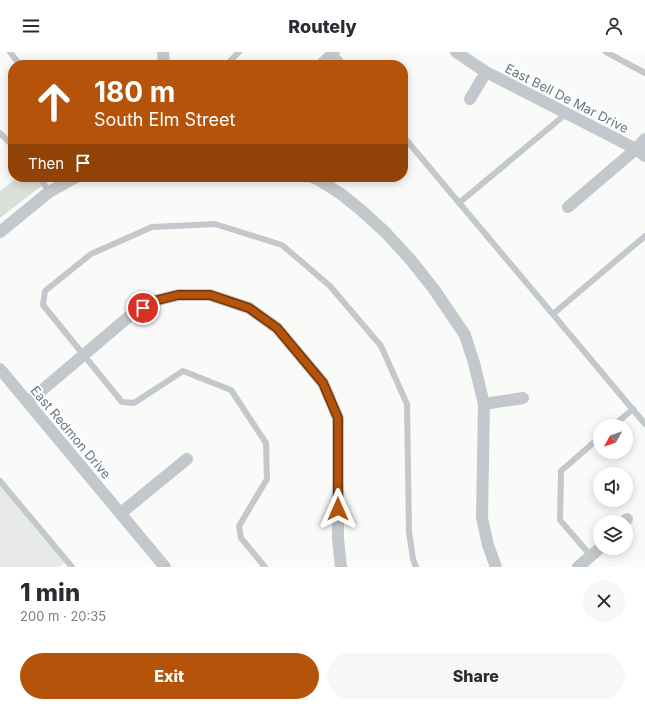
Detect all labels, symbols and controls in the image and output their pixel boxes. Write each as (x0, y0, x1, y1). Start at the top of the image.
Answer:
icon: menu (20, 15, 42, 37)
icon: person (603, 15, 625, 37)
text: Routely (288, 16, 357, 37)
street label: East Bell De Mar Drive (503, 60, 631, 136)
text: 180 m (94, 75, 175, 109)
icon: ahead (28, 76, 80, 128)
text: South Elm Street (94, 109, 235, 130)
icon: arrive (72, 152, 94, 174)
text: Then (28, 154, 64, 173)
pin (126, 291, 160, 325)
icon: arrive (132, 297, 154, 319)
street label: East Redmon Drive (27, 382, 115, 482)
north arrow (593, 419, 633, 459)
map controls (593, 419, 633, 555)
button: sound (593, 467, 633, 507)
position arrow (317, 488, 359, 530)
button: layers (593, 515, 633, 555)
text: 1 min (20, 578, 80, 607)
button: close (583, 580, 625, 622)
text: 200 m · 20:35 (20, 608, 106, 624)
button: Exit (20, 653, 319, 699)
button: Share (327, 653, 625, 699)

